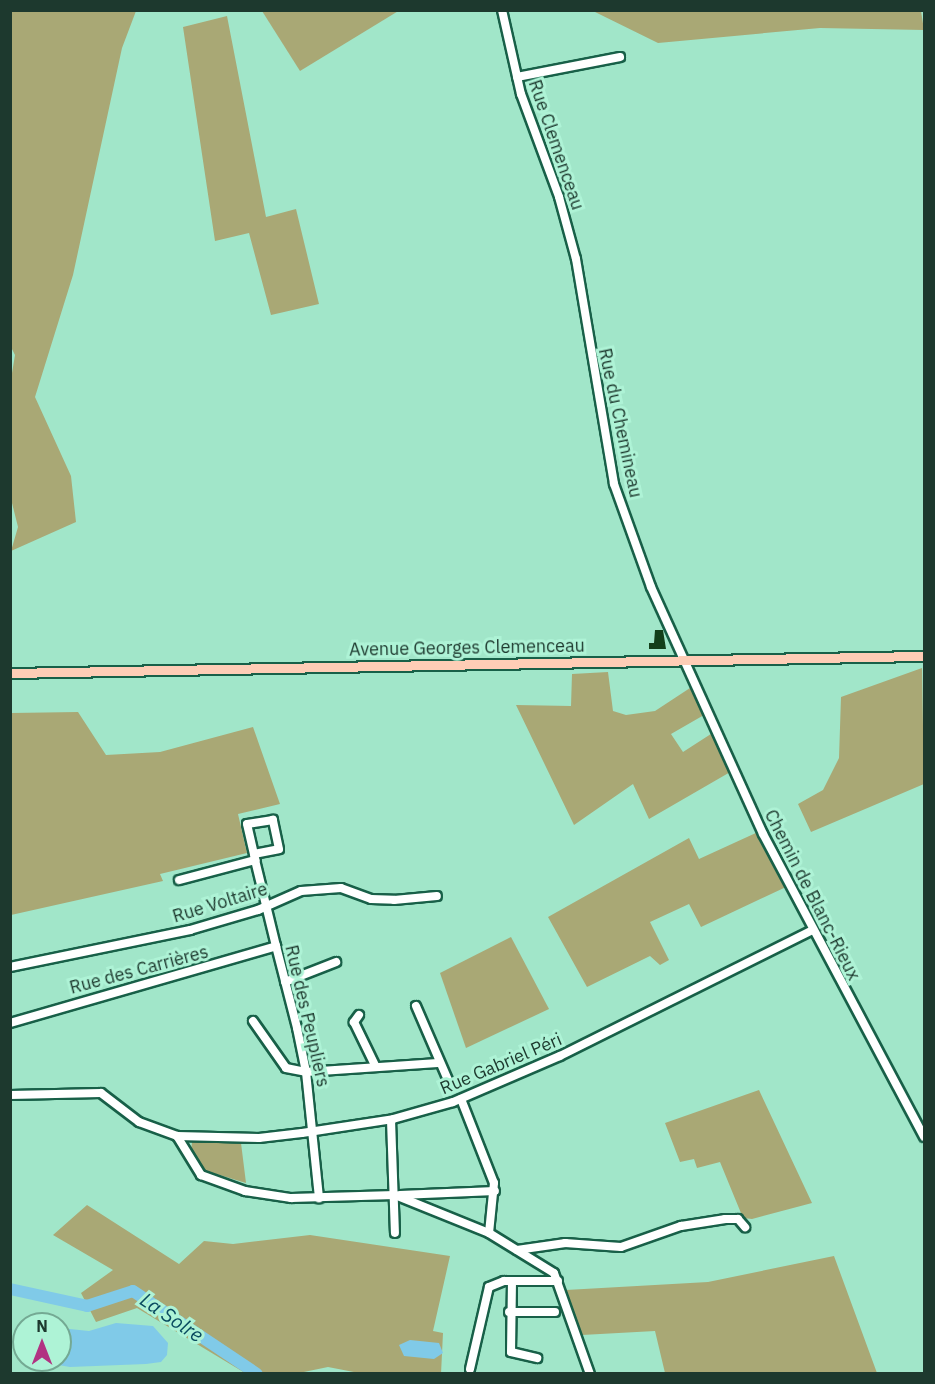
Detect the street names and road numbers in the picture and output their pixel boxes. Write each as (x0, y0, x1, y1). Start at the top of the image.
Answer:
street label: Rue Clemenceau (524, 77, 588, 213)
street label: Rue du Chemineau (594, 346, 646, 500)
street label: Avenue Georges Clemenceau (349, 635, 585, 661)
street label: Chemin de Blanc-Rieux (760, 806, 864, 984)
street label: Rue Voltaire (170, 878, 270, 928)
street label: Rue des Carrières (67, 941, 211, 999)
street label: Rue des Peupliers (280, 943, 334, 1089)
street label: Rue Gabriel Péri (437, 1029, 565, 1099)

